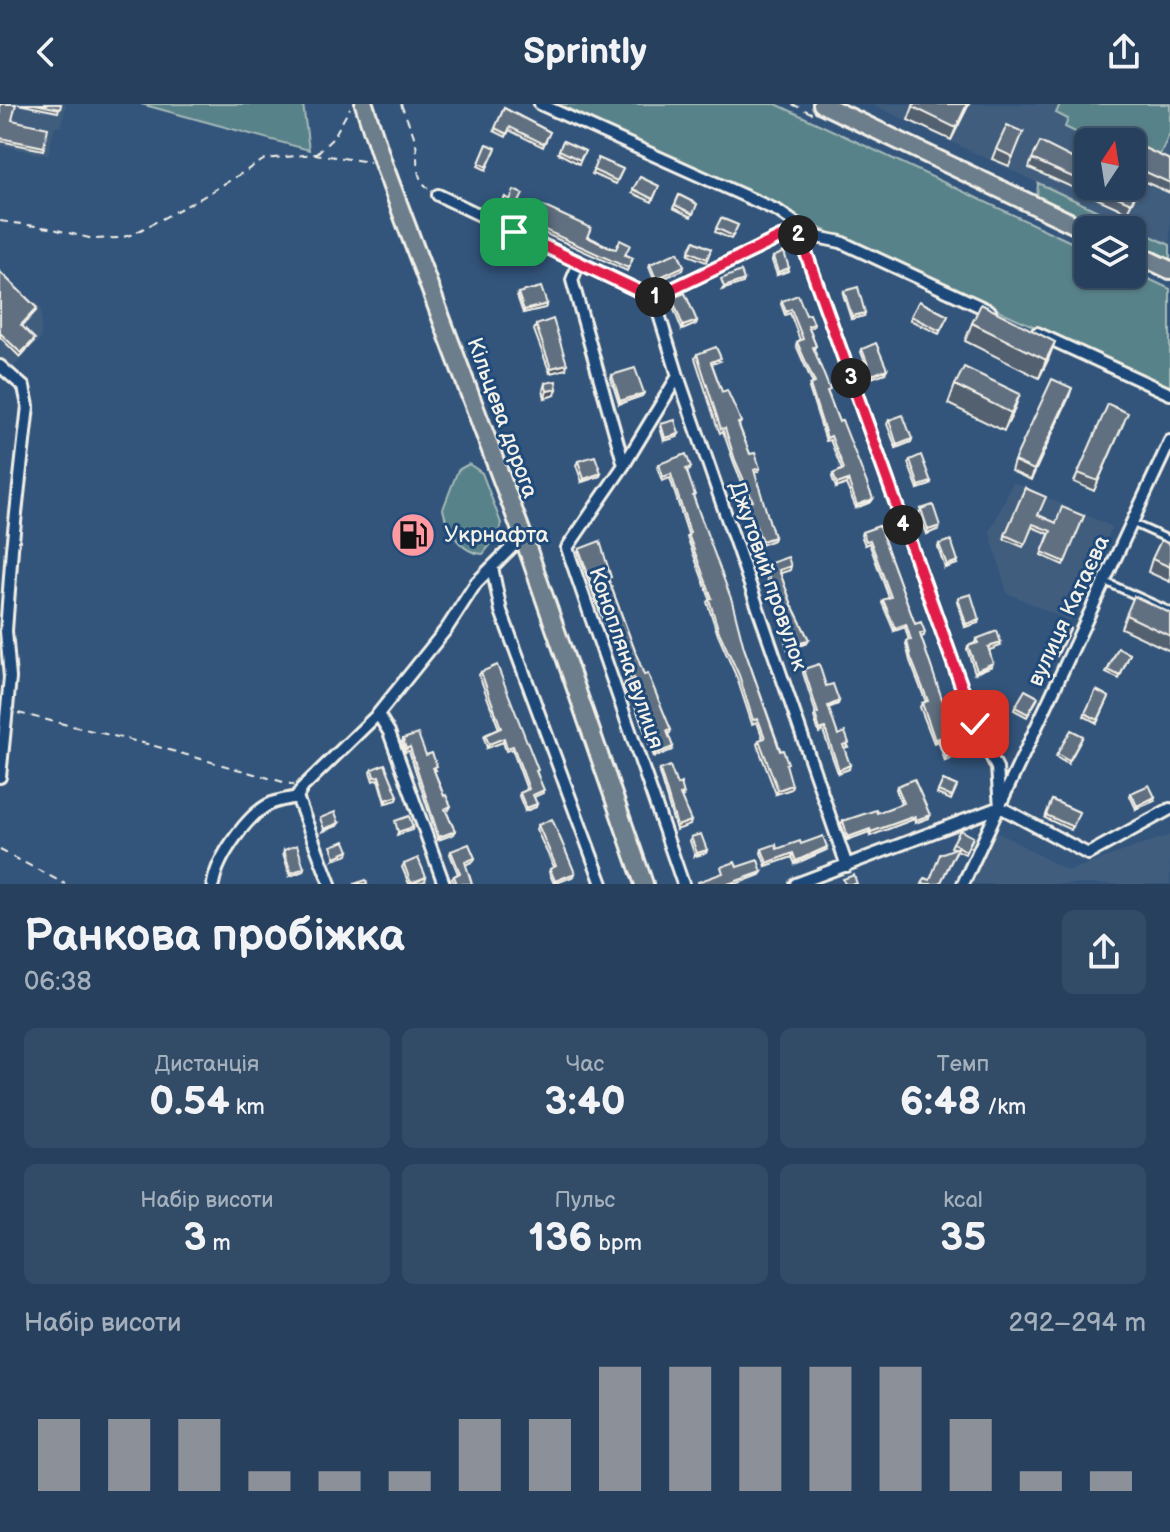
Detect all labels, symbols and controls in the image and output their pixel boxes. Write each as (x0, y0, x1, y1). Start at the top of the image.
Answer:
icon: back (24, 30, 68, 74)
icon: share (1102, 30, 1146, 74)
text: Sprintly (523, 31, 647, 74)
north arrow (1074, 128, 1146, 200)
map controls (1074, 128, 1146, 288)
pin (480, 198, 548, 266)
icon: arrive (492, 210, 536, 254)
pin: 2 (778, 215, 818, 255)
button: layers (1074, 216, 1146, 288)
text: 2 (791, 221, 805, 248)
pin: 1 (635, 277, 675, 317)
text: 1 (650, 283, 660, 310)
street label: Кільцева дорога (461, 334, 543, 502)
pin: 3 (831, 358, 871, 398)
text: 3 (845, 364, 857, 391)
street label: Джутовий провулок (723, 478, 813, 675)
pin: 4 (883, 505, 923, 545)
fuel station icon: Укрнафта (389, 511, 437, 559)
text: 4 (897, 511, 909, 538)
place label: Укрнафта (444, 522, 549, 549)
street label: вулиця Катаєва (1022, 531, 1116, 691)
street label: Конопляна вулиця (582, 564, 670, 752)
pin (941, 690, 1009, 758)
icon: check (953, 702, 997, 746)
text: Ранкова пробіжка (24, 910, 405, 963)
button: share (1062, 910, 1146, 994)
text: 06:38 (24, 967, 92, 998)
text: Дистанція (155, 1051, 259, 1078)
text: Час (566, 1051, 604, 1078)
text: Темп (937, 1051, 989, 1078)
text: 0.54 (149, 1078, 230, 1126)
text: 3:40 (544, 1078, 626, 1126)
text: 6:48 (900, 1078, 981, 1126)
text: km (230, 1094, 265, 1121)
text: /km (981, 1094, 1026, 1121)
text: Набір висоти (140, 1187, 274, 1214)
text: Пульс (555, 1187, 615, 1214)
text: kcal (943, 1187, 983, 1214)
text: 3 (183, 1214, 207, 1262)
text: 136 (528, 1214, 593, 1262)
text: 35 (940, 1214, 986, 1262)
text: m (207, 1230, 231, 1257)
text: bpm (593, 1230, 642, 1257)
text: Набір висоти (24, 1308, 182, 1339)
text: 292–294 m (1008, 1308, 1146, 1339)

